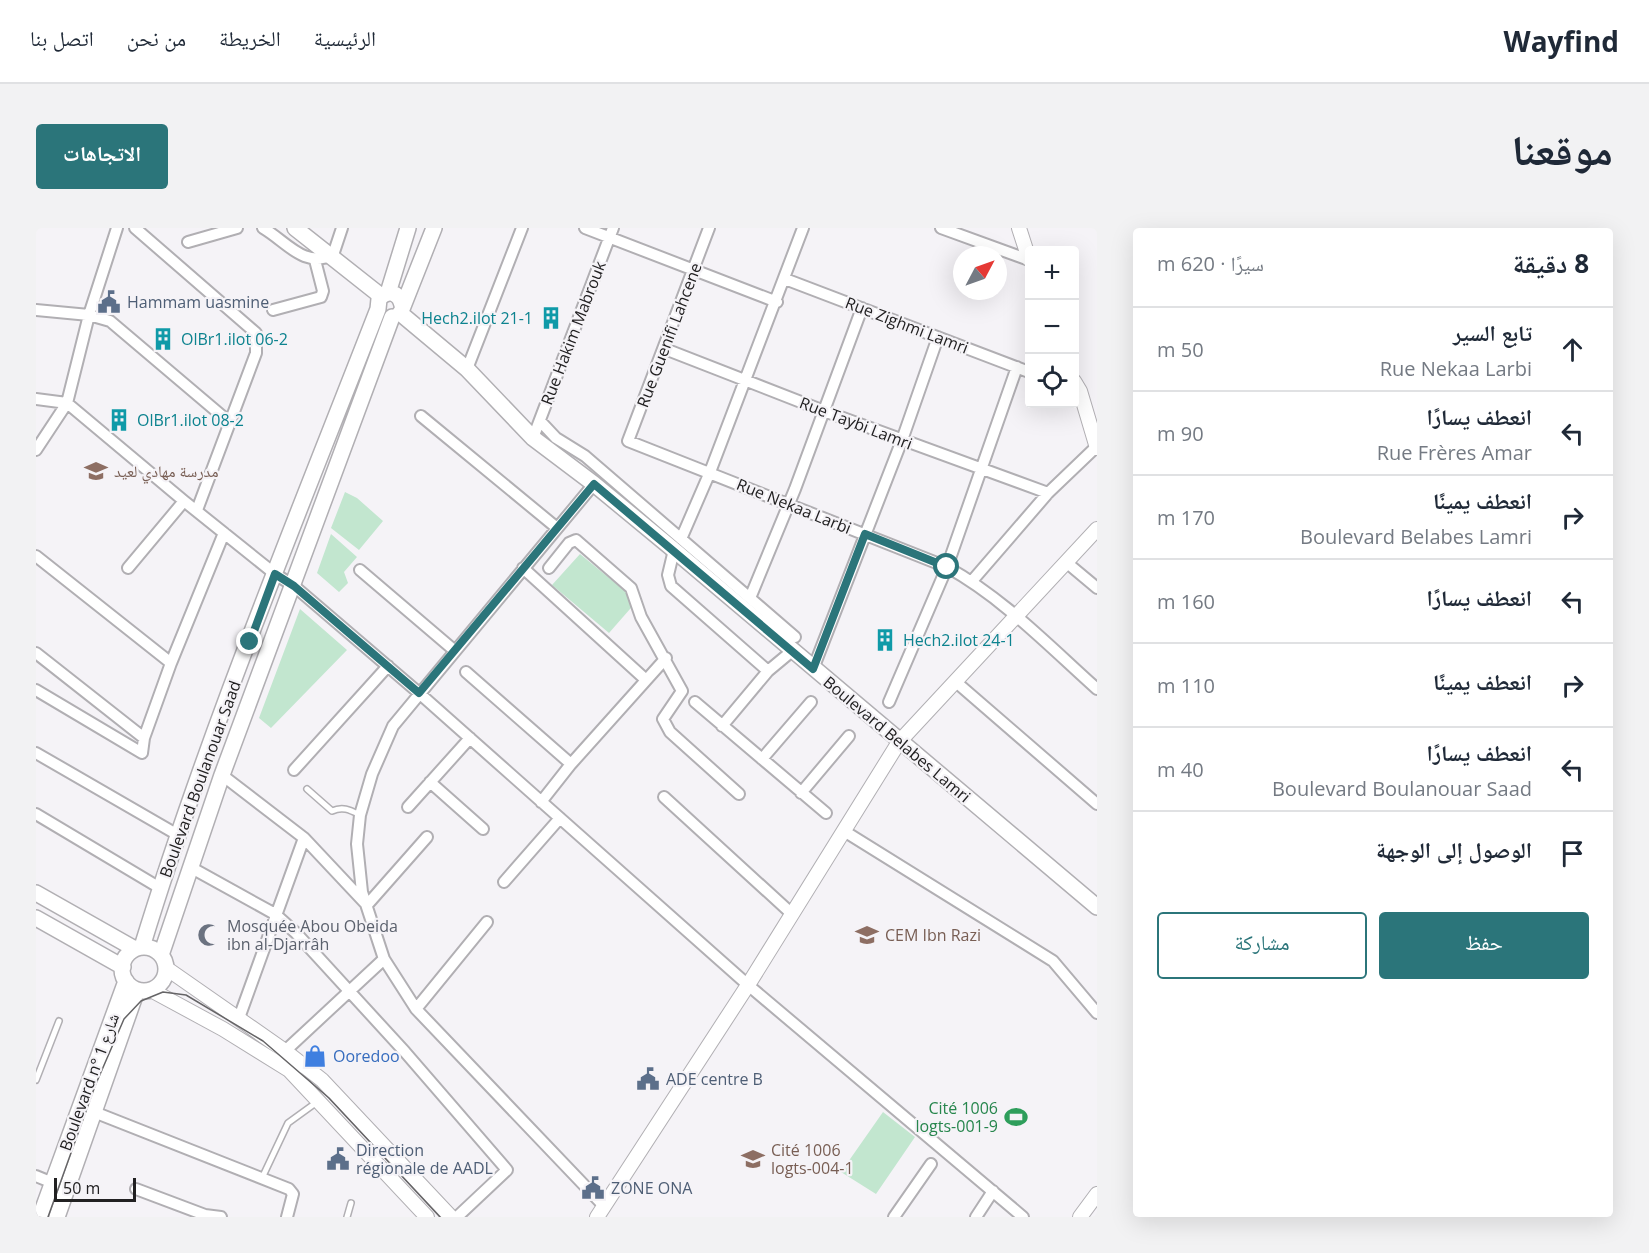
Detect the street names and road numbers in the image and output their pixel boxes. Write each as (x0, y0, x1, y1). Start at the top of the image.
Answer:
street label: Rue Hakim Mabrouk (535, 257, 611, 408)
street label: Rue Guenifi Lahcene (631, 260, 707, 410)
street label: Rue Zighmi Lamri (842, 291, 972, 359)
street label: Rue Taybi Lamri (796, 391, 916, 455)
street label: Rue Nekaa Larbi (733, 473, 855, 539)
street label: Boulevard Belabes Lamri (819, 671, 975, 807)
street label: Boulevard Boulanouar Saad (154, 677, 246, 881)
street label: Boulevard n° شارع 1 (54, 1010, 124, 1154)

